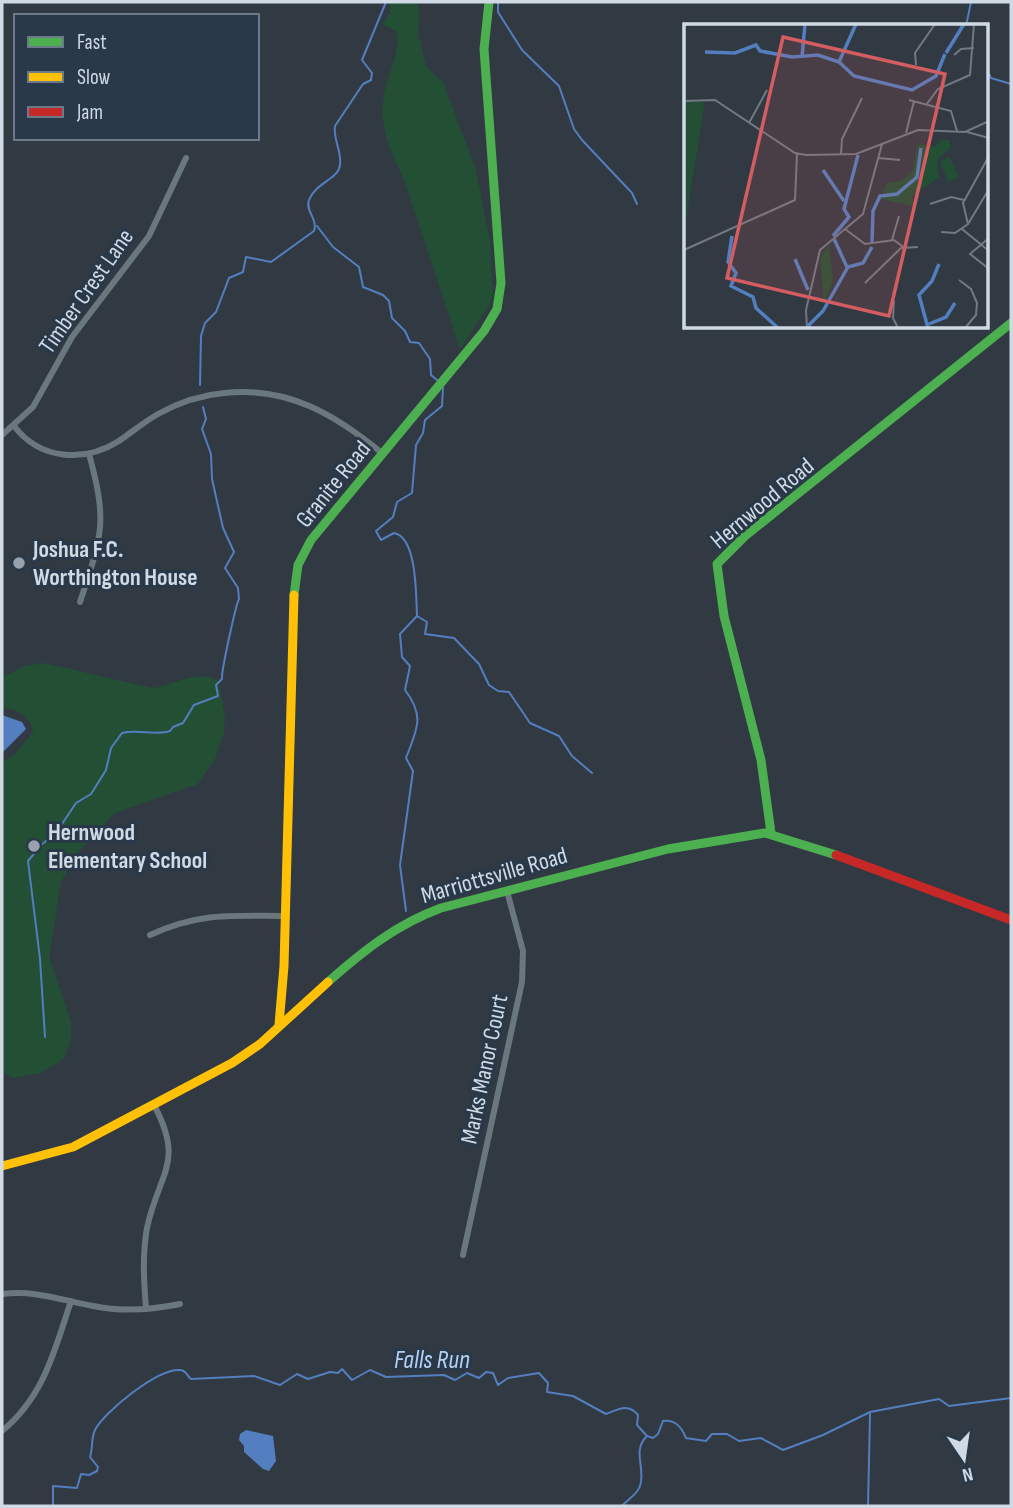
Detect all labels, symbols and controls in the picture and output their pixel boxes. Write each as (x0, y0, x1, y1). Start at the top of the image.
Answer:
legend (14, 14, 259, 140)
inset map (684, 24, 988, 329)
text: Fast (77, 30, 107, 55)
text: Slow (77, 65, 111, 90)
text: Jam (76, 100, 103, 125)
street label: Timber Crest Lane (33, 223, 140, 359)
street label: Granite Road (290, 435, 377, 533)
street label: Hernwood Road (705, 452, 820, 555)
place label: Joshua F.C. Worthington House (32, 535, 198, 592)
marker: Joshua F.C. Worthington House (11, 555, 27, 571)
place label: Hernwood Elementary School (48, 818, 207, 875)
marker: Hernwood Elementary School (26, 838, 42, 854)
street label: Marriottsville Road (418, 841, 571, 910)
street label: Marks Manor Court (455, 992, 514, 1146)
water label: Falls Run (394, 1345, 470, 1376)
north arrow (929, 1424, 999, 1494)
text: N (960, 1462, 975, 1486)

